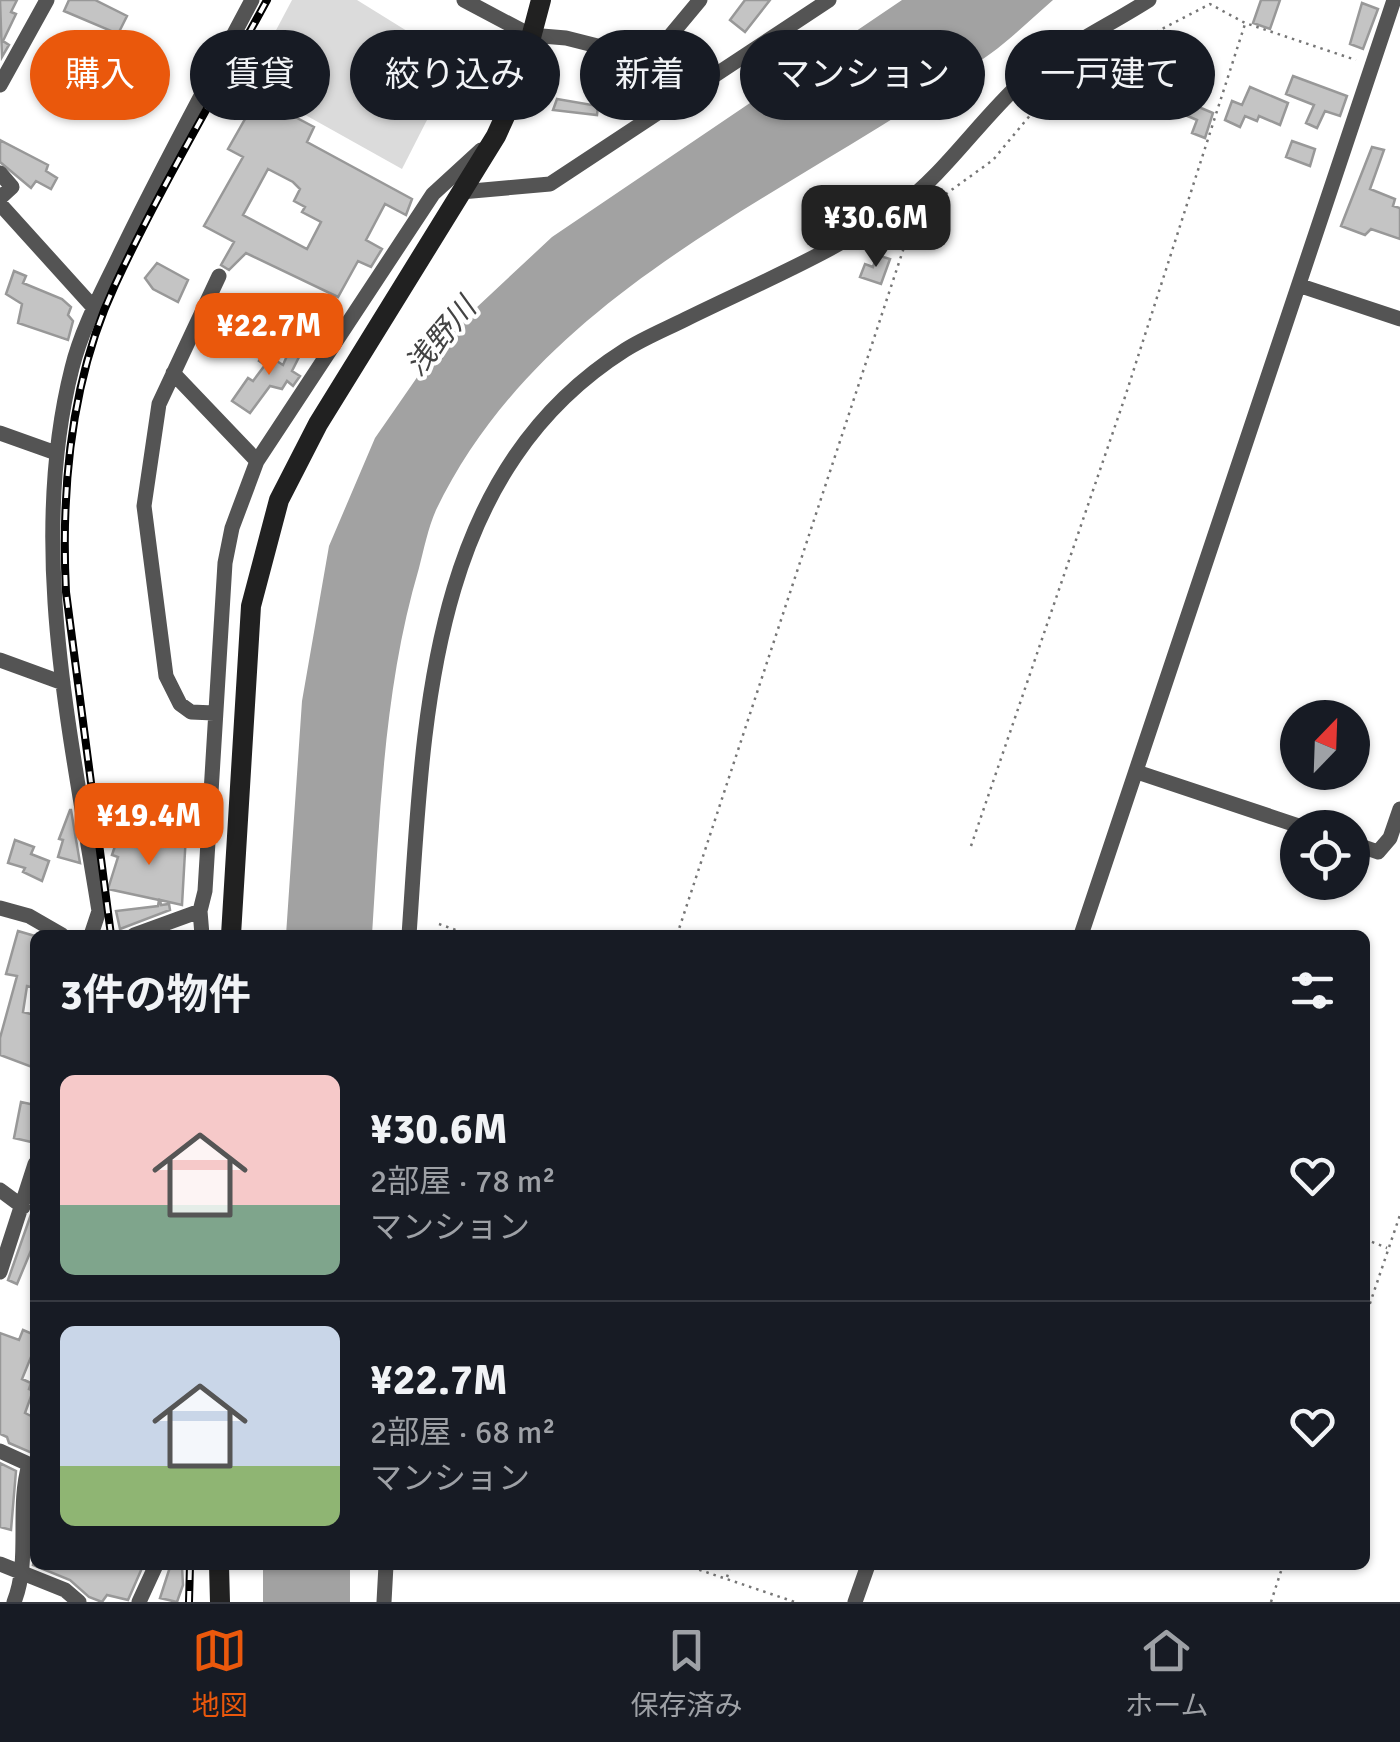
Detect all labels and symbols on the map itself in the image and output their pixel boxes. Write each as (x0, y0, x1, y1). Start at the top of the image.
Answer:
pin: ¥30.6M (795, 185, 957, 270)
water label: 浅野川 (398, 288, 486, 383)
pin: ¥22.7M (188, 293, 350, 378)
north arrow (1280, 700, 1370, 790)
pin: ¥19.4M (68, 783, 230, 868)

